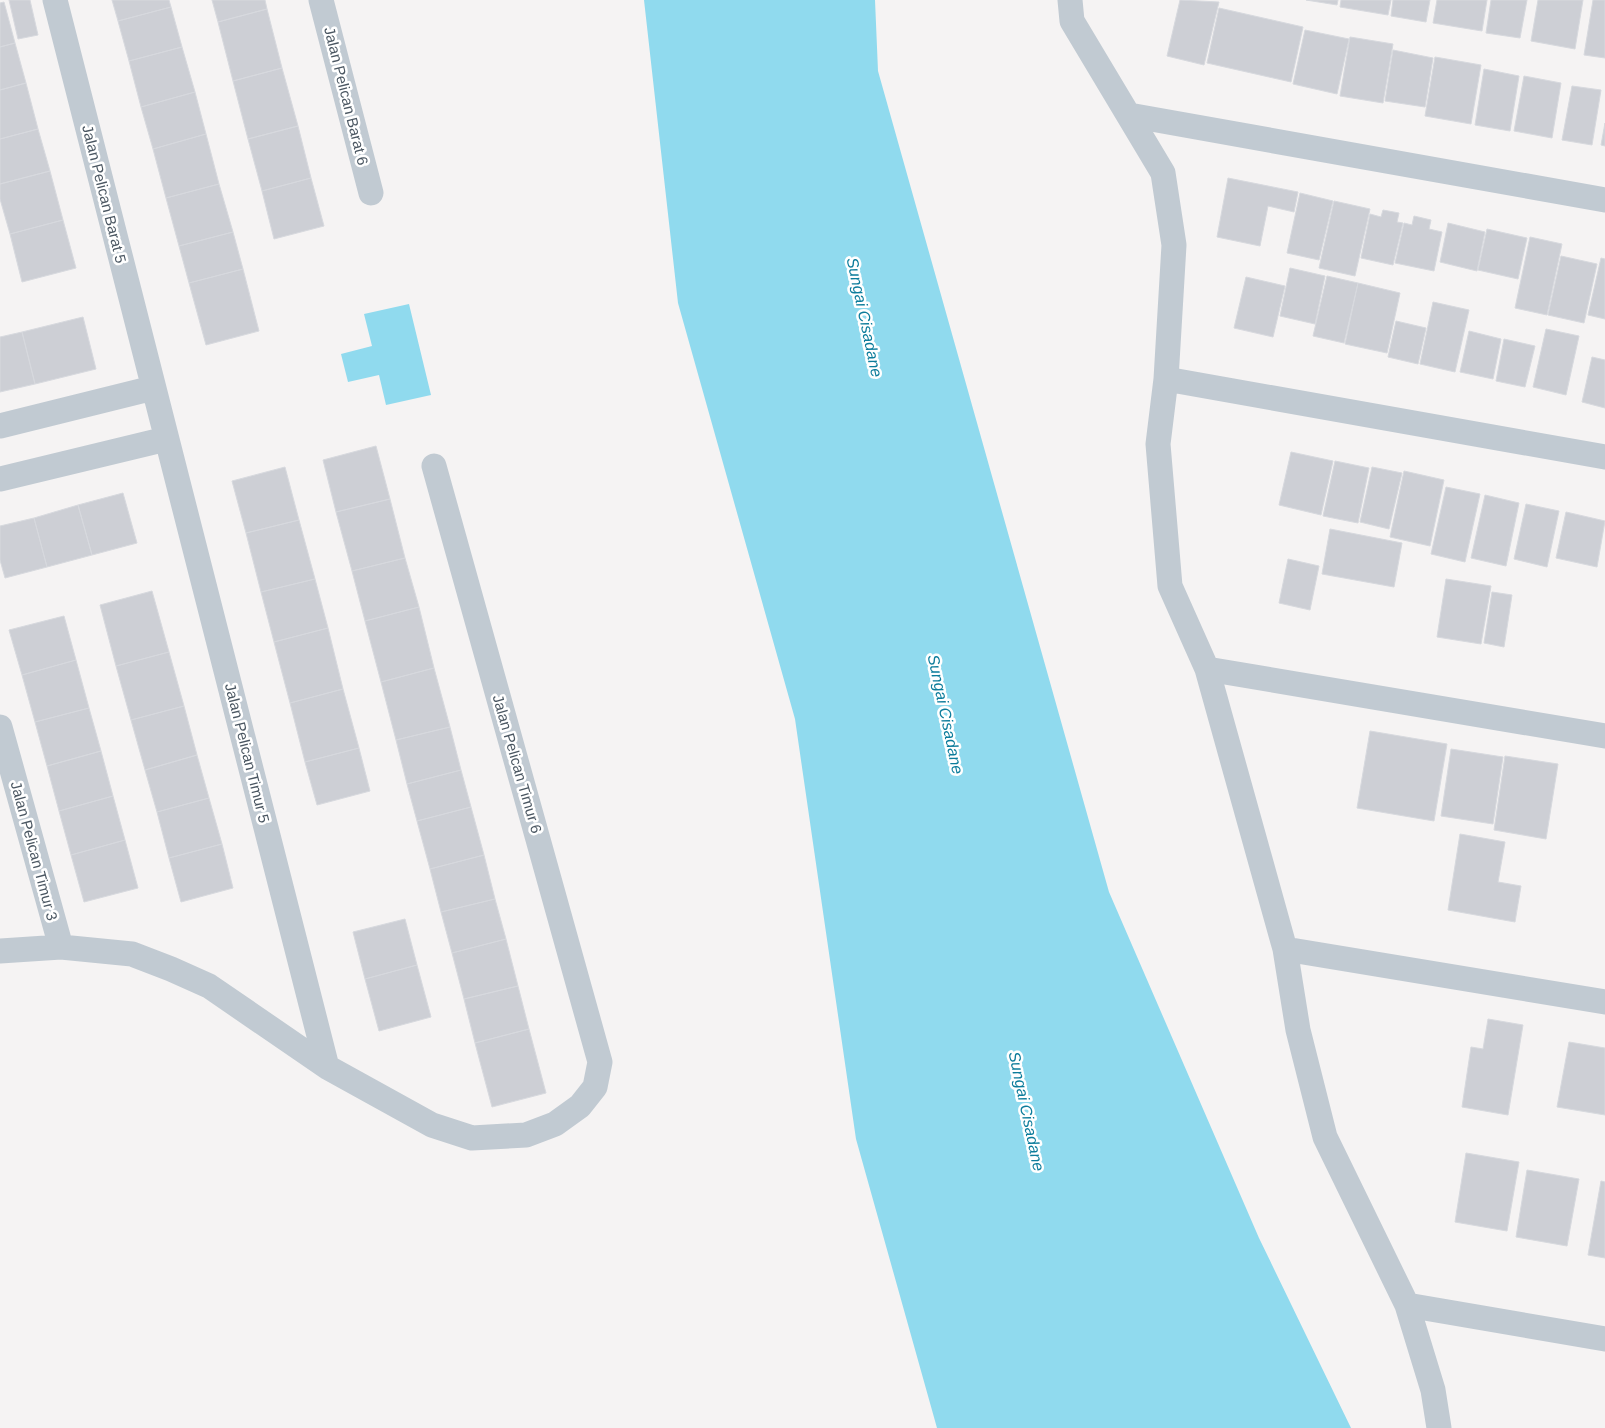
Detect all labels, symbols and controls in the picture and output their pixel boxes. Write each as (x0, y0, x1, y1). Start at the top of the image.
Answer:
street label: Jalan Pelican Barat 6 (321, 25, 372, 167)
street label: Jalan Pelican Barat 5 (79, 123, 130, 265)
water label: Sungai Cisadane (844, 256, 886, 379)
water label: Sungai Cisadane (925, 653, 967, 776)
street label: Jalan Pelican Timur 5 (222, 681, 273, 825)
street label: Jalan Pelican Timur 6 (490, 693, 545, 835)
street label: Jalan Pelican Timur 3 (8, 779, 61, 922)
water label: Sungai Cisadane (1006, 1050, 1048, 1173)

